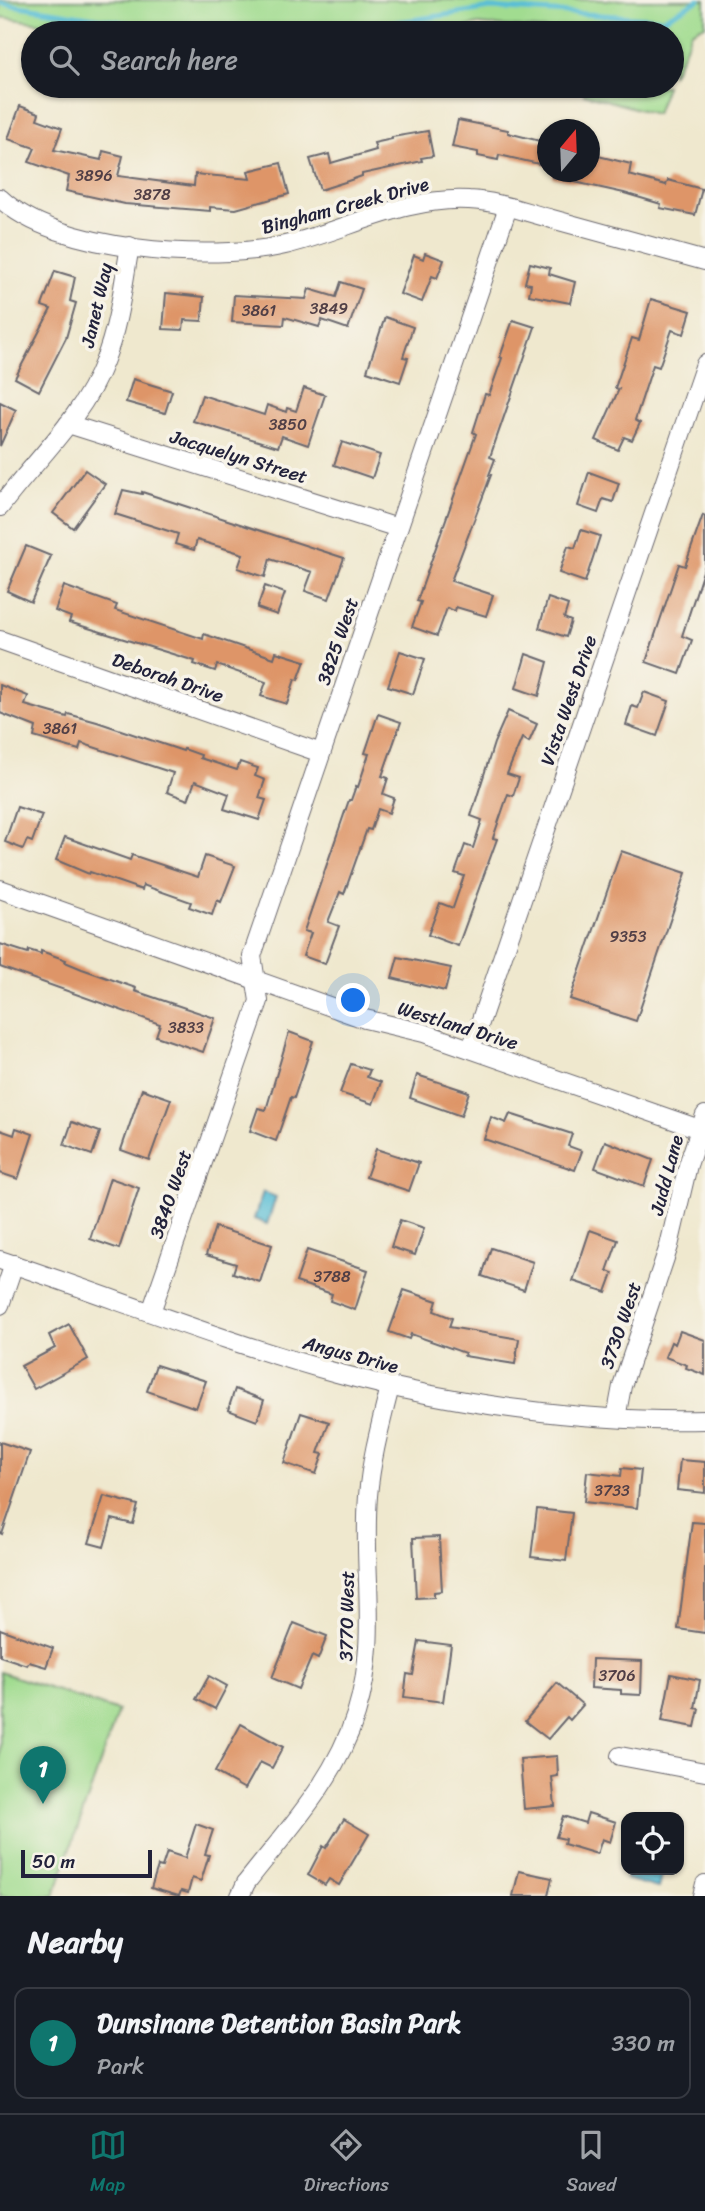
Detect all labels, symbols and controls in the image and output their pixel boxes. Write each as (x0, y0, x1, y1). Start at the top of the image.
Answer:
search box (21, 21, 684, 98)
text: Search here (101, 37, 238, 83)
icon: search (45, 41, 83, 79)
north arrow (537, 119, 600, 182)
house number: 3896 (75, 161, 113, 190)
street label: Bingham Creek Drive (258, 167, 433, 244)
house number: 3878 (133, 180, 171, 209)
street label: Janet Way (71, 259, 122, 352)
house number: 3849 (310, 294, 348, 323)
house number: 3861 (242, 296, 276, 325)
house number: 3850 (269, 410, 307, 439)
street label: Jacquelyn Street (165, 420, 312, 493)
street label: 3825 West (307, 593, 368, 689)
street label: Vista West Drive (531, 630, 606, 770)
street label: Deborah Drive (107, 643, 228, 712)
house number: 3861 (43, 714, 77, 743)
house number: 9353 (609, 922, 647, 951)
your location (336, 983, 370, 1017)
street label: Westland Drive (393, 991, 522, 1060)
house number: 3833 (168, 1013, 204, 1042)
street label: Judd Lane (640, 1131, 693, 1220)
street label: 3840 West (140, 1145, 201, 1243)
house number: 3788 (313, 1262, 351, 1291)
street label: 3730 West (590, 1277, 651, 1373)
street label: Angus Drive (298, 1326, 402, 1383)
house number: 3733 (594, 1476, 630, 1505)
street label: 3770 West (329, 1570, 364, 1662)
house number: 3706 (598, 1661, 636, 1690)
pin: 1 (20, 1746, 66, 1804)
map controls (621, 1812, 684, 1875)
button: locate (621, 1812, 684, 1875)
text: 50 m (32, 1845, 75, 1878)
scale bar (21, 1847, 152, 1879)
text: Nearby (28, 1915, 123, 1969)
text: Dunsinane Detention Basin Park (97, 2000, 461, 2046)
text: 1 (48, 2023, 58, 2064)
text: 330 m (612, 2023, 675, 2064)
text: Park (97, 2046, 144, 2087)
tab: Map (89, 2126, 127, 2201)
tab: Directions (304, 2126, 389, 2201)
tab: Saved (566, 2126, 616, 2201)

